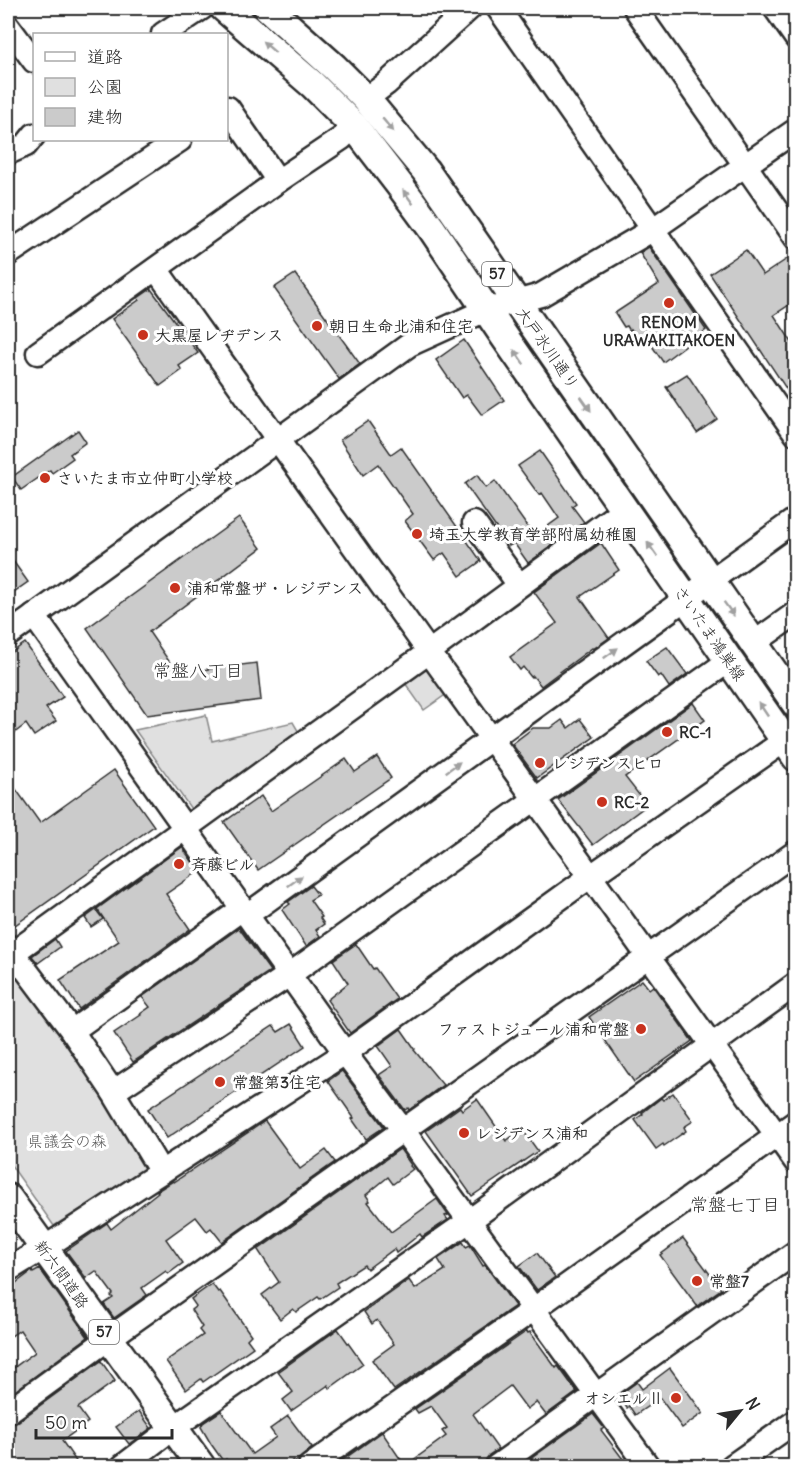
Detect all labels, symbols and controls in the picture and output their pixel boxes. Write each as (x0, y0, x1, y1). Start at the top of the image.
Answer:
legend (33, 33, 228, 141)
one-way arrow (262, 41, 277, 54)
text: 道路 (87, 45, 123, 68)
text: 公園 (87, 75, 123, 98)
text: 建物 (87, 105, 123, 128)
one-way arrow (381, 117, 394, 132)
one-way arrow (402, 189, 414, 205)
road number: 57 (482, 262, 512, 286)
marker: RENOM URAWAKITAKOEN (662, 296, 676, 310)
street label: 大戸氷川通り (512, 303, 584, 393)
place label: RENOM URAWAKITAKOEN (603, 312, 735, 350)
place label: 朝日生命北浦和住宅 (329, 316, 473, 336)
marker: 朝日生命北浦和住宅 (310, 319, 324, 333)
place label: 大黒屋レヂデンス (155, 325, 283, 345)
marker: 大黒屋レヂデンス (136, 328, 150, 342)
one-way arrow (514, 349, 525, 365)
one-way arrow (580, 395, 592, 411)
place label: さいたま市立仲町小学校 (57, 468, 233, 488)
marker: さいたま市立仲町小学校 (38, 471, 52, 485)
place label: 埼玉大学教育学部附属幼稚園 (429, 524, 637, 544)
marker: 埼玉大学教育学部附属幼稚園 (410, 527, 424, 541)
one-way arrow (646, 541, 658, 557)
place label: 浦和常盤ザ・レジデンス (187, 578, 363, 598)
marker: 浦和常盤ザ・レジデンス (168, 581, 182, 595)
street label: さいたま鴻巣線 (670, 582, 750, 684)
one-way arrow (723, 600, 735, 616)
one-way arrow (602, 647, 618, 659)
district label: 常盤八丁目 (153, 659, 243, 682)
one-way arrow (758, 701, 769, 717)
place label: RC-1 (679, 722, 712, 742)
marker: RC-1 (660, 725, 674, 739)
place label: レジデンスヒロ (552, 753, 664, 773)
marker: レジデンスヒロ (533, 756, 547, 770)
one-way arrow (446, 762, 461, 774)
place label: RC-2 (614, 792, 650, 812)
marker: RC-2 (595, 795, 609, 809)
place label: 斉藤ビル (191, 854, 255, 874)
marker: 斉藤ビル (172, 857, 186, 871)
one-way arrow (286, 875, 302, 887)
place label: ファストジュール浦和常盤 (438, 1019, 629, 1039)
marker: ファストジュール浦和常盤 (634, 1022, 648, 1036)
place label: 常盤第3住宅 (232, 1072, 321, 1092)
marker: 常盤第3住宅 (213, 1075, 227, 1089)
place label: レジデンス浦和 (476, 1123, 588, 1143)
marker: レジデンス浦和 (457, 1126, 471, 1140)
park label: 県議会の森 (27, 1131, 107, 1151)
district label: 常盤七丁目 (690, 1193, 780, 1216)
street label: 新六間道路 (30, 1236, 94, 1312)
place label: 常盤7 (709, 1271, 749, 1291)
marker: 常盤7 (690, 1274, 704, 1288)
road number: 57 (89, 1320, 119, 1344)
north arrow (710, 1381, 770, 1441)
place label: オシエルⅡ (584, 1388, 664, 1408)
marker: オシエルⅡ (669, 1391, 683, 1405)
text: N (742, 1394, 764, 1413)
scale bar (36, 1402, 172, 1440)
text: 50 m (45, 1411, 87, 1434)

